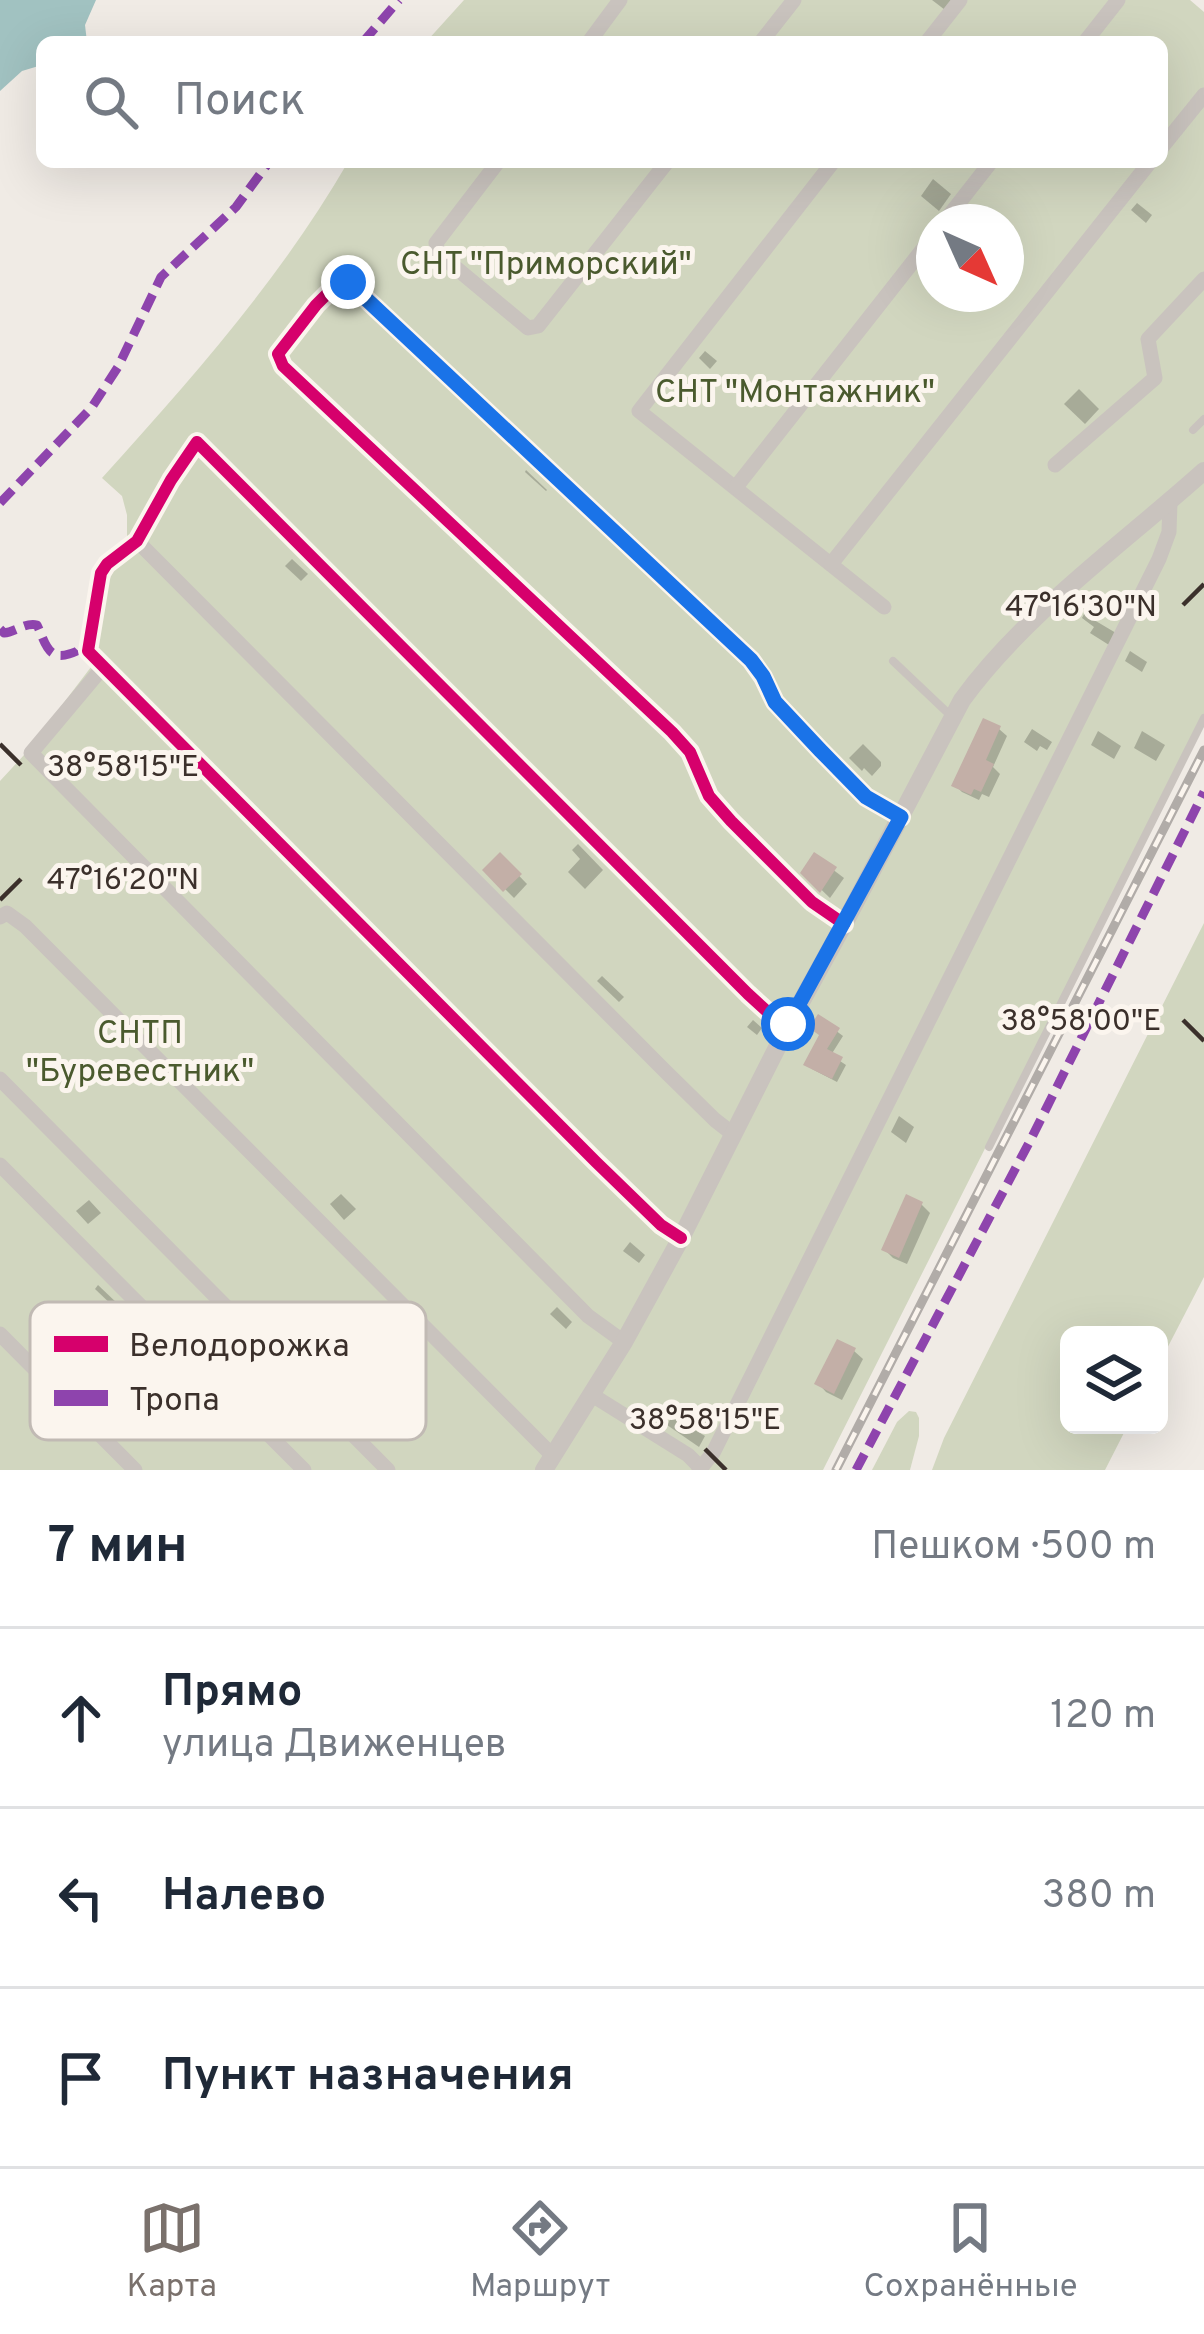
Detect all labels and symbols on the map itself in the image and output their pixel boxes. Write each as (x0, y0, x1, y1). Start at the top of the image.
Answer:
north arrow (916, 204, 1024, 312)
park label: СНТ "Приморский" (400, 245, 692, 287)
route end (321, 255, 375, 309)
park label: СНТ "Монтажник" (655, 373, 935, 415)
text: 47°16'30"N (1005, 590, 1157, 627)
text: 38°58'15"E (47, 750, 199, 787)
text: 47°16'20"N (47, 863, 199, 900)
route start (761, 997, 815, 1051)
text: 38°58'00"E (1001, 1004, 1161, 1041)
park label: СНТП "Буревестник" (26, 1014, 254, 1094)
legend (30, 1302, 426, 1440)
text: Велодорожка (129, 1327, 350, 1369)
text: Тропа (129, 1381, 220, 1423)
text: 38°58'15"E (629, 1403, 781, 1440)

